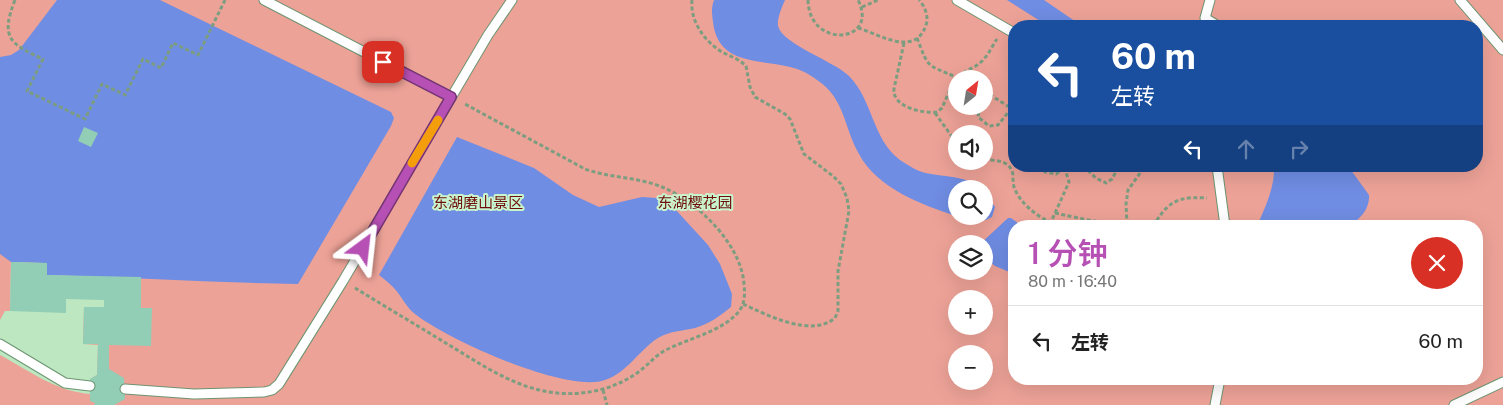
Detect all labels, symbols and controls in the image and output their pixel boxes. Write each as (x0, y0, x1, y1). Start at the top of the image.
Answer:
text: 60 m (1111, 36, 1196, 77)
icon: left (1028, 40, 1093, 105)
pin (362, 41, 404, 83)
icon: arrive (369, 48, 397, 76)
north arrow (948, 70, 992, 115)
map controls (948, 70, 993, 390)
text: 左转 (1111, 83, 1155, 109)
button: sound (948, 125, 993, 170)
icon: left (1179, 135, 1207, 163)
icon: ahead (1232, 135, 1260, 163)
icon: right (1285, 135, 1313, 163)
button: search (948, 180, 993, 225)
park label: 东湖磨山景区 (433, 194, 523, 211)
park label: 东湖樱花园 (657, 194, 733, 211)
position arrow (336, 221, 388, 273)
button: layers (948, 235, 993, 280)
text: 1 分钟 (1028, 235, 1108, 271)
button: close (1411, 237, 1463, 289)
text: 80 m · 16:40 (1028, 272, 1117, 291)
button: + (948, 290, 993, 335)
icon: left (1028, 327, 1056, 355)
text: 60 m (1419, 330, 1463, 352)
text: 左转 (1071, 331, 1109, 353)
button: − (948, 345, 993, 390)

